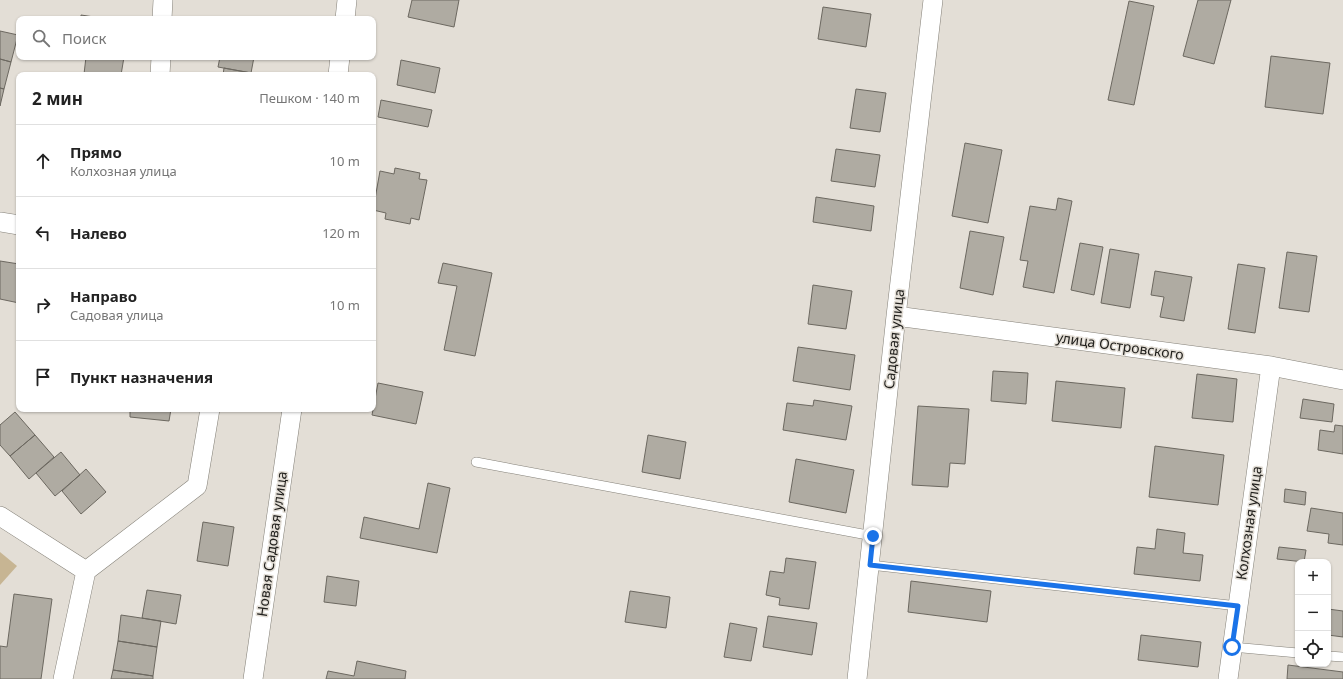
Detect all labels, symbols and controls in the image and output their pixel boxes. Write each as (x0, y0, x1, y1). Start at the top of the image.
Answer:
search box (16, 16, 376, 60)
icon: search (30, 27, 52, 49)
text: Поиск (62, 28, 107, 48)
text: 2 мин (32, 87, 83, 110)
text: Пешком · 140 m (259, 89, 360, 107)
text: Прямо (70, 142, 122, 162)
icon: ahead (32, 150, 54, 172)
text: 10 m (330, 152, 360, 170)
text: Колхозная улица (70, 162, 177, 180)
icon: left (32, 222, 54, 244)
text: Налево (70, 223, 127, 243)
text: 120 m (322, 224, 360, 242)
text: Направо (70, 286, 137, 306)
street label: Садовая улица (879, 288, 908, 390)
icon: right (32, 294, 54, 316)
text: 10 m (330, 296, 360, 314)
text: Садовая улица (70, 306, 163, 324)
street label: улица Островского (1055, 327, 1185, 364)
icon: arrive (32, 366, 54, 388)
text: Пункт назначения (70, 367, 213, 387)
street label: Колхозная улица (1231, 465, 1266, 581)
street label: Новая Садовая улица (252, 470, 291, 618)
route end (864, 527, 882, 545)
map controls (1295, 559, 1331, 667)
button: + (1295, 559, 1331, 595)
button: − (1295, 595, 1331, 631)
button: locate (1295, 631, 1331, 667)
route start (1223, 638, 1241, 656)

